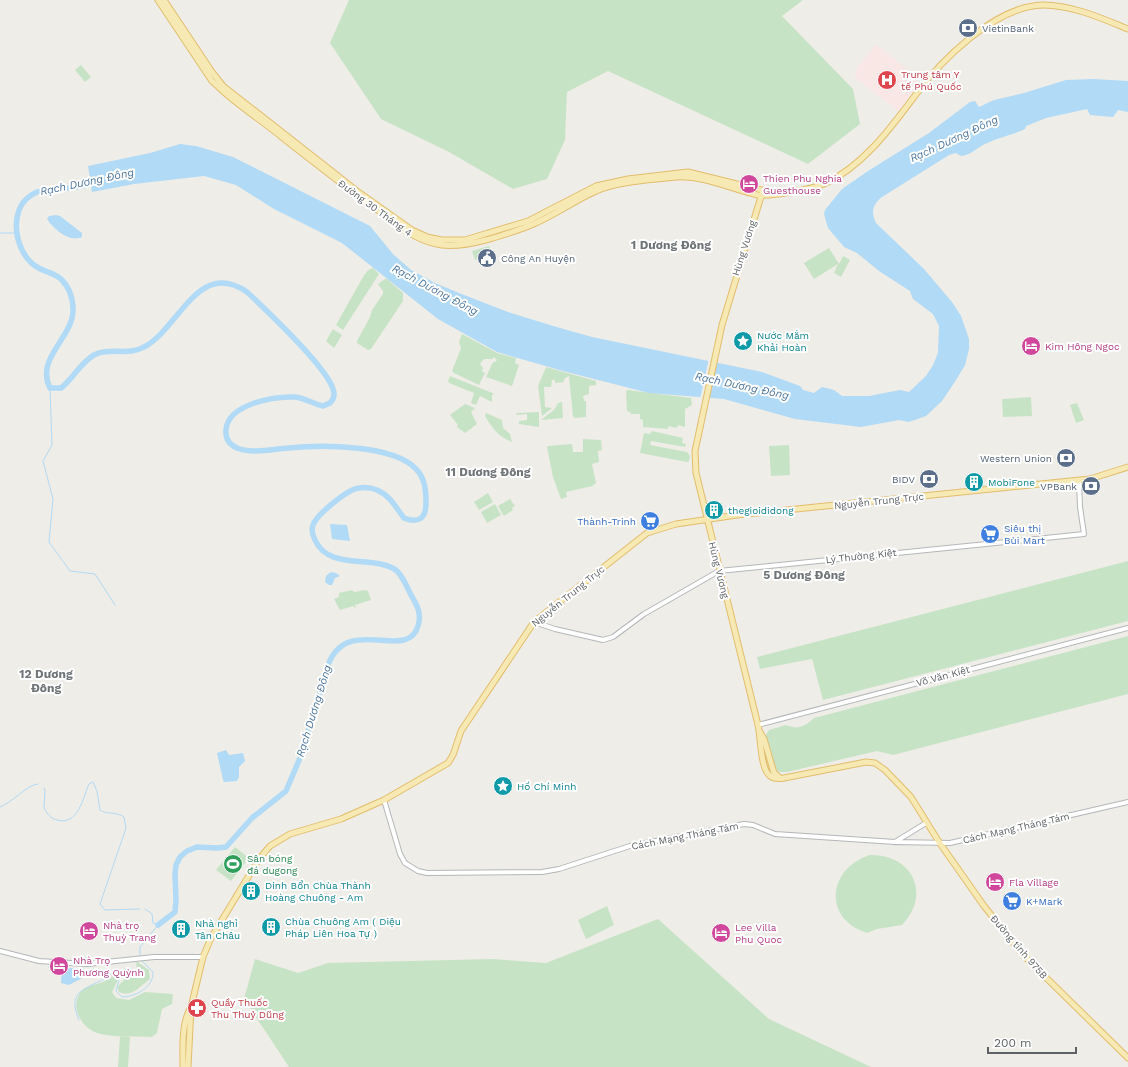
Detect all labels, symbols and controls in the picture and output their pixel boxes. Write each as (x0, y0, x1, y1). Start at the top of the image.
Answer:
bank icon: VietinBank (957, 17, 979, 39)
place label: VietinBank (982, 23, 1034, 34)
hospital icon: Trung tâm Y tế Phú Quốc (876, 69, 898, 91)
place label: Trung tâm Y tế Phú Quốc (901, 69, 962, 92)
water label: Rạch Dương Đông (908, 113, 1000, 165)
water label: Rạch Dương Đông (39, 166, 135, 198)
hotel icon: Thien Phu Nghia Guesthouse (738, 173, 760, 195)
place label: Thien Phu Nghia Guesthouse (763, 173, 842, 196)
street label: Đường 30 Tháng 4 (336, 178, 414, 238)
street label: Hùng Vương (730, 218, 758, 277)
district label: 1 Dương Đông (631, 238, 711, 252)
public building icon: Công An Huyện (476, 247, 498, 269)
place label: Công An Huyện (501, 253, 575, 264)
water label: Rạch Dương Đông (390, 262, 480, 318)
place label: Nước Mắm Khải Hoàn (757, 329, 809, 353)
place icon: Nước Mắm Khải Hoàn (732, 330, 754, 352)
hotel icon: Kim Hông Ngoc (1020, 335, 1042, 357)
place label: Kim Hông Ngoc (1045, 341, 1120, 352)
water label: Rạch Dương Đông (694, 370, 790, 402)
bank icon: Western Union (1055, 447, 1077, 469)
place label: Western Union (980, 453, 1052, 464)
district label: 11 Dương Đông (446, 465, 531, 479)
bank icon: BIDV (918, 468, 940, 490)
building icon: MobiFone (963, 471, 985, 493)
place label: BIDV (892, 474, 916, 485)
bank icon: VPBank (1080, 475, 1102, 497)
place label: MobiFone (988, 477, 1035, 488)
place label: VPBank (1040, 481, 1077, 492)
street label: Nguyễn Trung Trực (833, 491, 925, 511)
building icon: thegioididong (703, 499, 725, 521)
place label: thegioididong (728, 505, 794, 516)
supermarket icon: Thành-Trinh (639, 510, 661, 532)
place label: Thành-Trinh (577, 516, 636, 527)
supermarket icon: Siêu thị Bùi Mart (979, 523, 1001, 545)
place label: Siêu thị Bùi Mart (1004, 523, 1046, 546)
street label: Hùng Vương (707, 541, 731, 600)
street label: Lý Thường Kiệt (825, 547, 898, 565)
street label: Nguyễn Trung Trực (529, 563, 607, 629)
district label: 5 Dương Đông (763, 568, 845, 582)
water label: Rạch Dương Đông (294, 663, 334, 759)
street label: Võ Văn Kiệt (915, 663, 972, 688)
district label: 12 Dương Đông (19, 667, 73, 695)
place icon: Hồ Chí Minh (492, 775, 514, 797)
place label: Hồ Chí Minh (517, 781, 576, 792)
street label: Cách Mạng Tháng Tám (962, 810, 1070, 846)
street label: Cách Mạng Tháng Tám (630, 820, 740, 852)
sports icon: Sân bóng đá dugong (222, 853, 244, 875)
place label: Sân bóng đá dugong (247, 853, 298, 876)
hotel icon: Fla Village (984, 871, 1006, 893)
place label: Fla Village (1009, 877, 1059, 888)
building icon: Dinh Bổn Chùa Thành Hoàng Chuông - Am (240, 880, 262, 902)
place label: Dinh Bổn Chùa Thành Hoàng Chuông - Am (265, 880, 371, 903)
supermarket icon: K+Mark (1001, 890, 1023, 912)
place label: K+Mark (1026, 896, 1063, 907)
street label: Đường tỉnh 975B (988, 913, 1050, 981)
building icon: Chùa Chuông Am ( Diệu Pháp Liên Hoa Tự ) (260, 916, 282, 938)
place label: Chùa Chuông Am ( Diệu Pháp Liên Hoa Tự ) (285, 916, 401, 939)
building icon: Nhà nghỉ Tân Châu (170, 918, 192, 940)
place label: Nhà nghỉ Tân Châu (195, 918, 240, 941)
hotel icon: Nhà trọ Thuỳ Trang (78, 920, 100, 942)
place label: Nhà trọ Thuỳ Trang (103, 920, 156, 943)
hotel icon: Lee Villa Phu Quoc (710, 922, 732, 944)
place label: Lee Villa Phu Quoc (735, 922, 783, 945)
hotel icon: Nhà Trọ Phương Quỳnh (48, 955, 70, 977)
place label: Nhà Trọ Phương Quỳnh (73, 955, 144, 978)
pharmacy icon: Quầy Thuốc Thu Thuỷ Dũng (186, 997, 208, 1019)
place label: Quầy Thuốc Thu Thuỷ Dũng (211, 997, 284, 1020)
scale bar (988, 1029, 1076, 1055)
text: 200 m (994, 1036, 1031, 1050)

